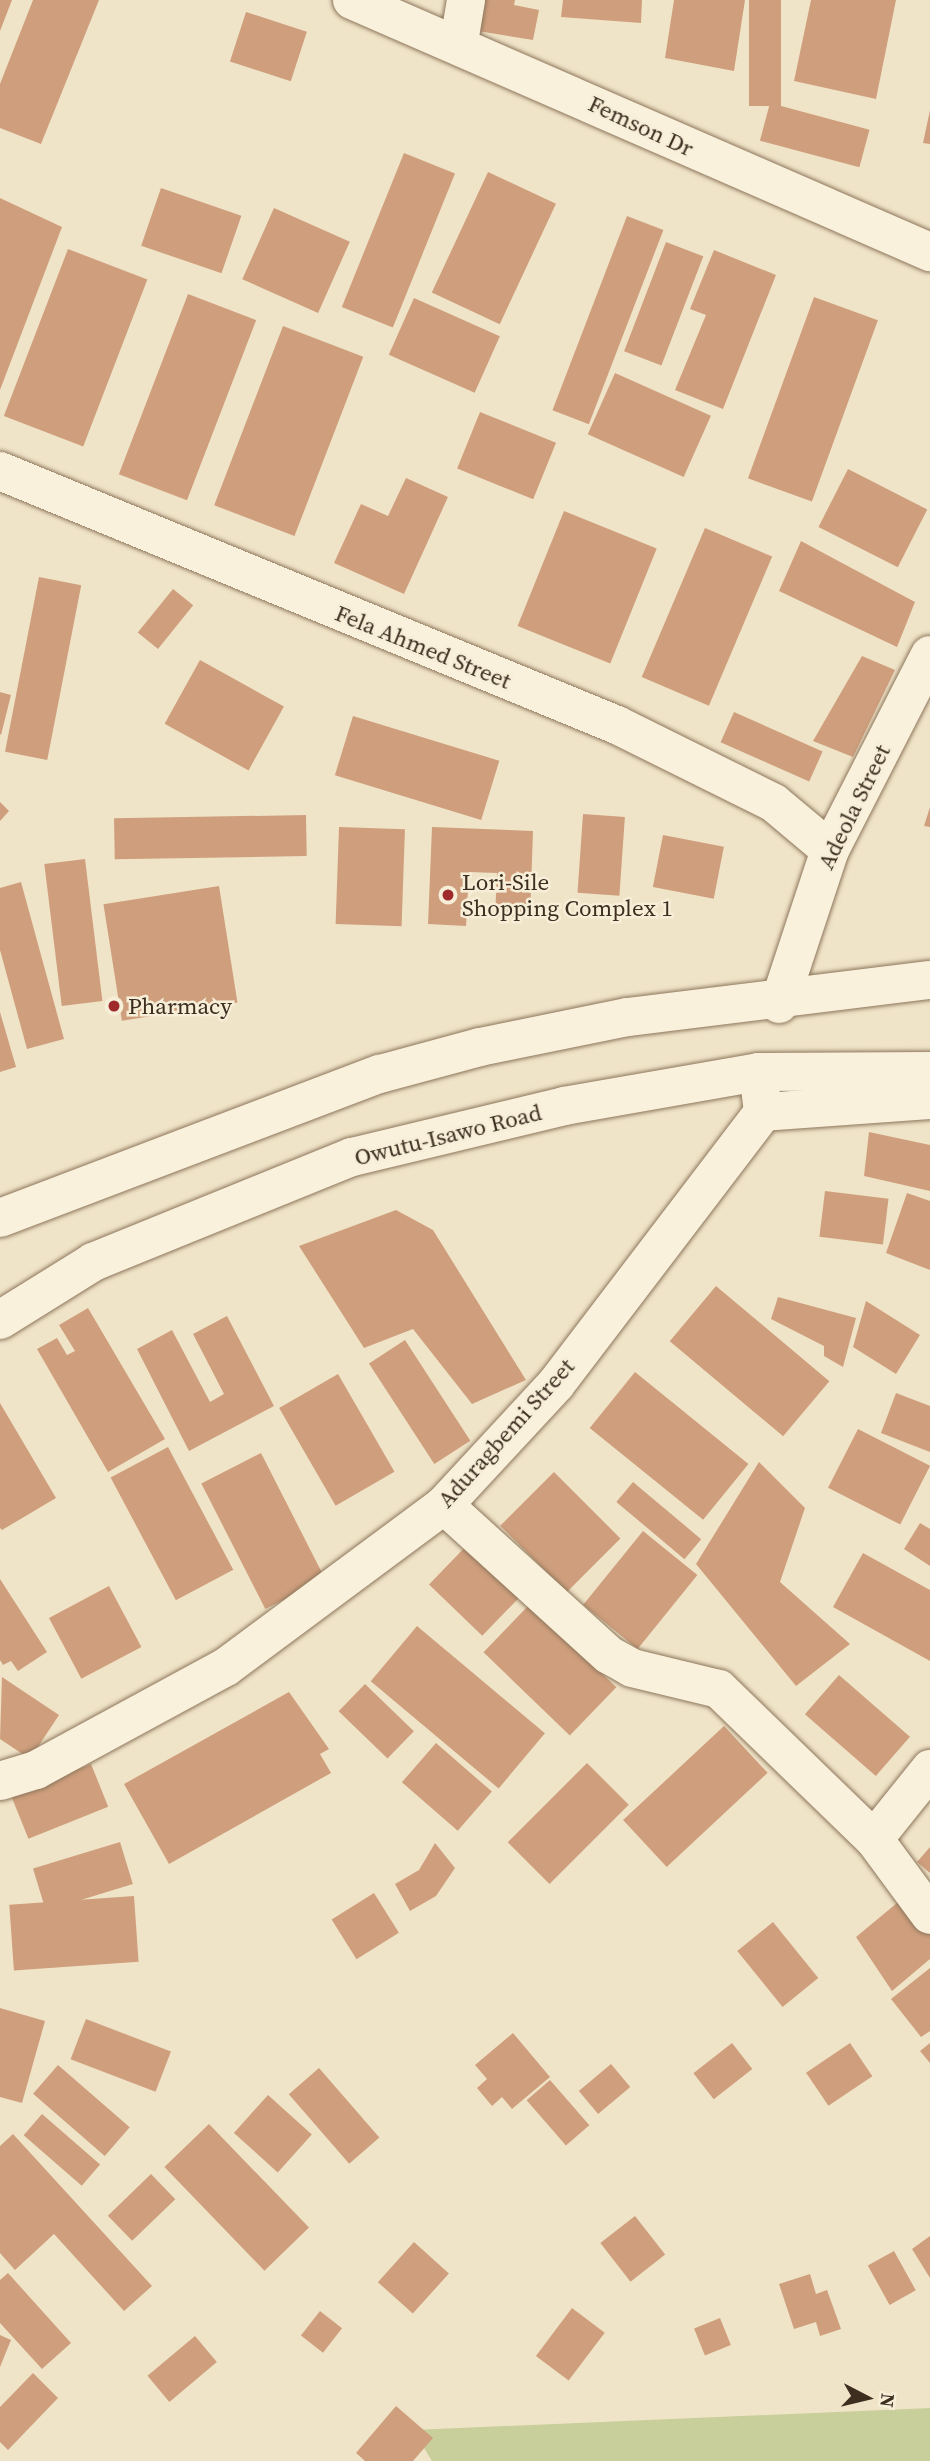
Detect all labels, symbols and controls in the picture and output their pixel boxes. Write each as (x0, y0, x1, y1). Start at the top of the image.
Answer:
street label: Femson Dr (584, 90, 698, 162)
street label: Fela Ahmed Street (331, 599, 515, 695)
street label: Adeola Street (812, 740, 896, 874)
place label: Lori-Sile Shopping Complex 1 (462, 868, 673, 922)
marker: Lori-Sile Shopping Complex 1 (440, 887, 456, 903)
place label: Pharmacy (128, 992, 232, 1020)
marker: Pharmacy (106, 998, 122, 1014)
street label: Owutu-Isawo Road (352, 1098, 544, 1172)
street label: Aduragbemi Street (432, 1353, 580, 1513)
north arrow (832, 2363, 902, 2433)
text: N (874, 2392, 902, 2409)

